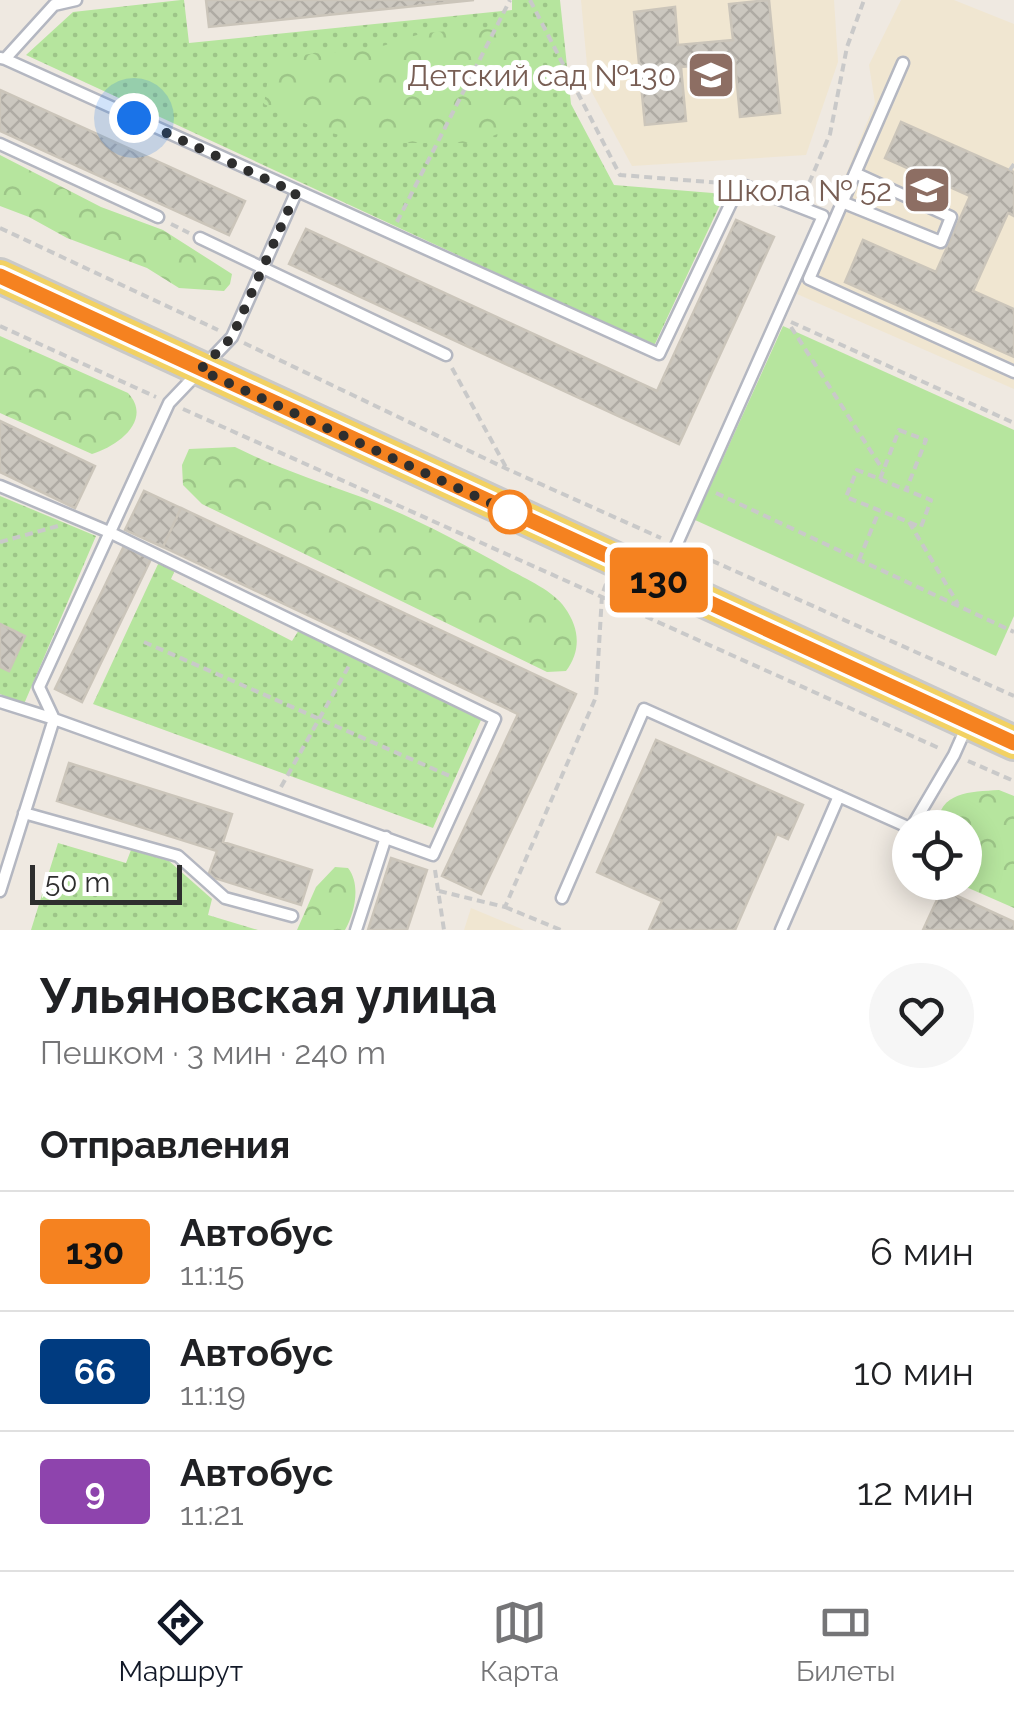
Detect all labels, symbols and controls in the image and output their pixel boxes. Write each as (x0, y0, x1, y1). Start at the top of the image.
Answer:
school or university icon: Детский сад №130 (685, 49, 737, 101)
place label: Детский сад №130 (407, 58, 676, 93)
your location (109, 93, 159, 143)
school or university icon: Школа № 52 (901, 164, 953, 216)
place label: Школа № 52 (716, 173, 892, 208)
unlabelled marker (489, 491, 531, 533)
line badge: 130 (602, 548, 716, 612)
text: 130 (630, 560, 688, 601)
map controls (892, 810, 982, 900)
button: locate (892, 810, 982, 900)
scale bar (30, 860, 182, 904)
text: 50 m (45, 866, 110, 899)
button: heart (869, 963, 974, 1068)
text: Ульяновская улица (40, 968, 497, 1024)
text: Пешком · 3 мин · 240 m (40, 1034, 386, 1071)
text: Отправления (40, 1122, 290, 1167)
text: Автобус (180, 1210, 334, 1255)
text: 6 мин (870, 1229, 974, 1274)
text: 130 (66, 1231, 124, 1272)
text: 11:15 (180, 1255, 245, 1292)
text: Автобус (180, 1330, 334, 1375)
text: 10 мин (853, 1349, 974, 1394)
text: 66 (74, 1351, 116, 1392)
text: 11:19 (180, 1375, 246, 1412)
text: Автобус (180, 1450, 334, 1495)
text: 12 мин (857, 1469, 974, 1514)
text: 9 (85, 1471, 105, 1512)
text: 11:21 (180, 1495, 244, 1532)
tab: Маршрут (118, 1595, 243, 1688)
tab: Карта (480, 1595, 559, 1688)
tab: Билеты (796, 1595, 896, 1688)

